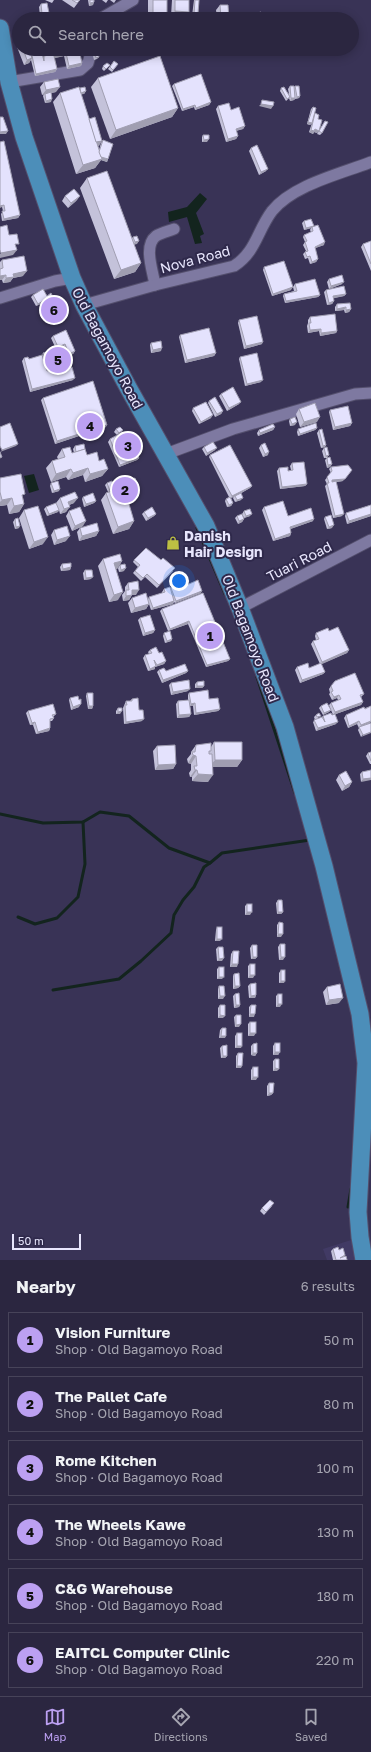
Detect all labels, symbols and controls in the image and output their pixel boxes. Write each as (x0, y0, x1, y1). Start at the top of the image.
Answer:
search box (12, 12, 359, 56)
icon: search (26, 23, 48, 45)
text: Search here (58, 25, 144, 43)
street label: Nova Road (158, 241, 232, 277)
street label: Old Bagamoyo Road (69, 284, 147, 412)
pin: 6 (41, 295, 67, 325)
pin: 5 (45, 345, 71, 375)
pin: 4 (77, 411, 103, 441)
pin: 3 (115, 431, 141, 461)
pin: 2 (112, 475, 138, 505)
place label: Danish Hair Design (184, 527, 263, 560)
shop icon: Danish Hair Design (165, 535, 181, 551)
street label: Tuari Road (264, 537, 334, 585)
your location (169, 571, 189, 591)
street label: Old Bagamoyo Road (219, 572, 283, 704)
pin: 1 (197, 621, 223, 651)
scale bar (12, 1232, 81, 1251)
text: 50 m (18, 1234, 44, 1247)
text: Nearby (16, 1276, 76, 1297)
text: 6 results (301, 1278, 355, 1294)
text: Vision Furniture (55, 1323, 170, 1341)
text: 1 (27, 1332, 33, 1348)
text: 50 m (324, 1332, 354, 1348)
text: Shop · Old Bagamoyo Road (55, 1341, 223, 1357)
text: The Pallet Cafe (55, 1387, 167, 1405)
text: 2 (26, 1396, 34, 1412)
text: 80 m (323, 1396, 354, 1412)
text: Shop · Old Bagamoyo Road (55, 1405, 223, 1421)
text: Rome Kitchen (55, 1451, 157, 1469)
text: 3 (26, 1460, 34, 1476)
text: 100 m (317, 1460, 354, 1476)
text: Shop · Old Bagamoyo Road (55, 1469, 223, 1485)
text: The Wheels Kawe (55, 1515, 186, 1533)
text: 4 (26, 1524, 34, 1540)
text: 130 m (317, 1524, 354, 1540)
text: Shop · Old Bagamoyo Road (55, 1533, 223, 1549)
text: C&G Warehouse (55, 1579, 173, 1597)
text: 5 (26, 1588, 34, 1604)
text: 180 m (317, 1588, 354, 1604)
text: Shop · Old Bagamoyo Road (55, 1597, 223, 1613)
text: EAITCL Computer Clinic (55, 1643, 230, 1661)
text: 6 (26, 1652, 34, 1668)
text: 220 m (316, 1652, 354, 1668)
text: Shop · Old Bagamoyo Road (55, 1661, 223, 1677)
tab: Map (44, 1706, 66, 1743)
tab: Directions (154, 1706, 208, 1743)
tab: Saved (295, 1706, 327, 1743)

